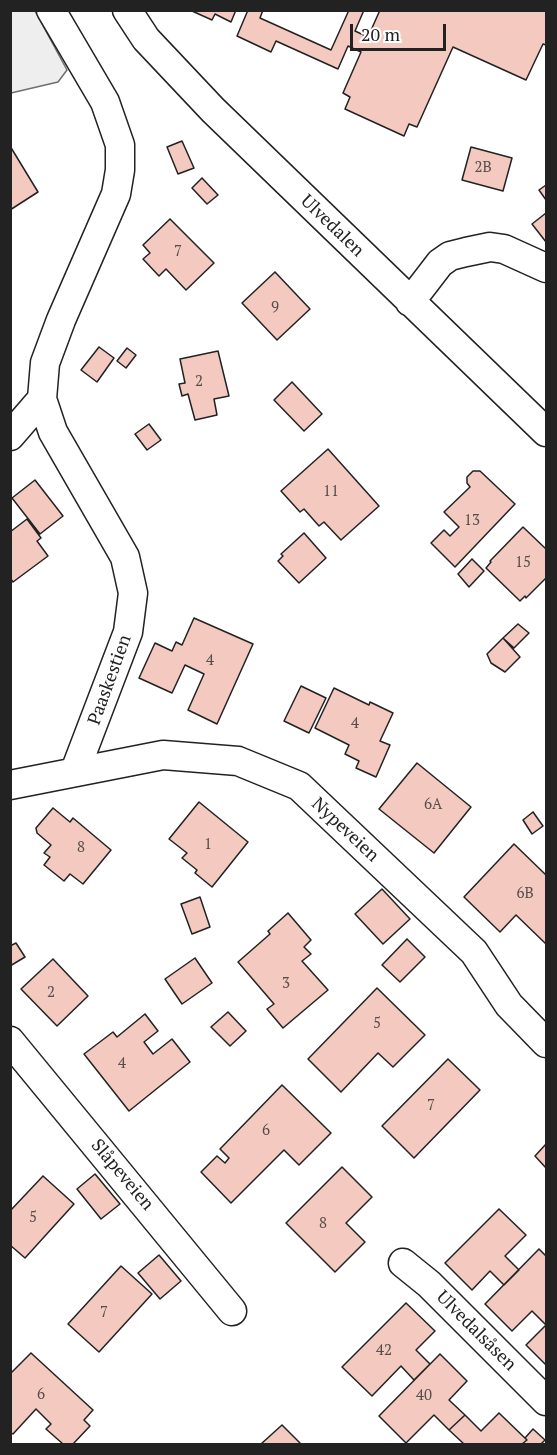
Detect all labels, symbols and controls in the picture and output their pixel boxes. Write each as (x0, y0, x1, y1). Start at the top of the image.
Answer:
scale bar (353, 12, 449, 50)
text: 20 m (361, 22, 400, 46)
house number: 2B (474, 159, 492, 177)
street label: Ulvedalen (296, 191, 368, 261)
house number: 7 (174, 243, 182, 261)
house number: 9 (271, 299, 279, 317)
house number: 2 (195, 373, 203, 391)
house number: 11 (323, 483, 339, 501)
house number: 13 (464, 512, 480, 530)
house number: 15 (515, 554, 531, 572)
street label: Paaskestien (84, 632, 136, 728)
house number: 4 (206, 652, 214, 670)
house number: 4 (351, 715, 359, 733)
street label: Nypeveien (307, 793, 383, 867)
house number: 6A (424, 796, 442, 814)
house number: 1 (204, 836, 212, 854)
house number: 8 (77, 839, 85, 857)
house number: 6B (516, 885, 534, 903)
house number: 3 (282, 975, 290, 993)
house number: 2 (47, 984, 55, 1002)
house number: 5 (373, 1015, 381, 1033)
house number: 4 (118, 1055, 126, 1073)
house number: 7 (427, 1097, 435, 1115)
house number: 6 (262, 1122, 270, 1140)
street label: Slåpeveien (86, 1135, 158, 1215)
house number: 5 (29, 1209, 37, 1227)
house number: 8 (319, 1215, 327, 1233)
street label: Ulvedalsåsen (431, 1286, 521, 1376)
house number: 7 (100, 1304, 108, 1322)
house number: 42 (376, 1342, 392, 1360)
house number: 6 (37, 1386, 45, 1404)
house number: 40 (416, 1387, 432, 1405)

